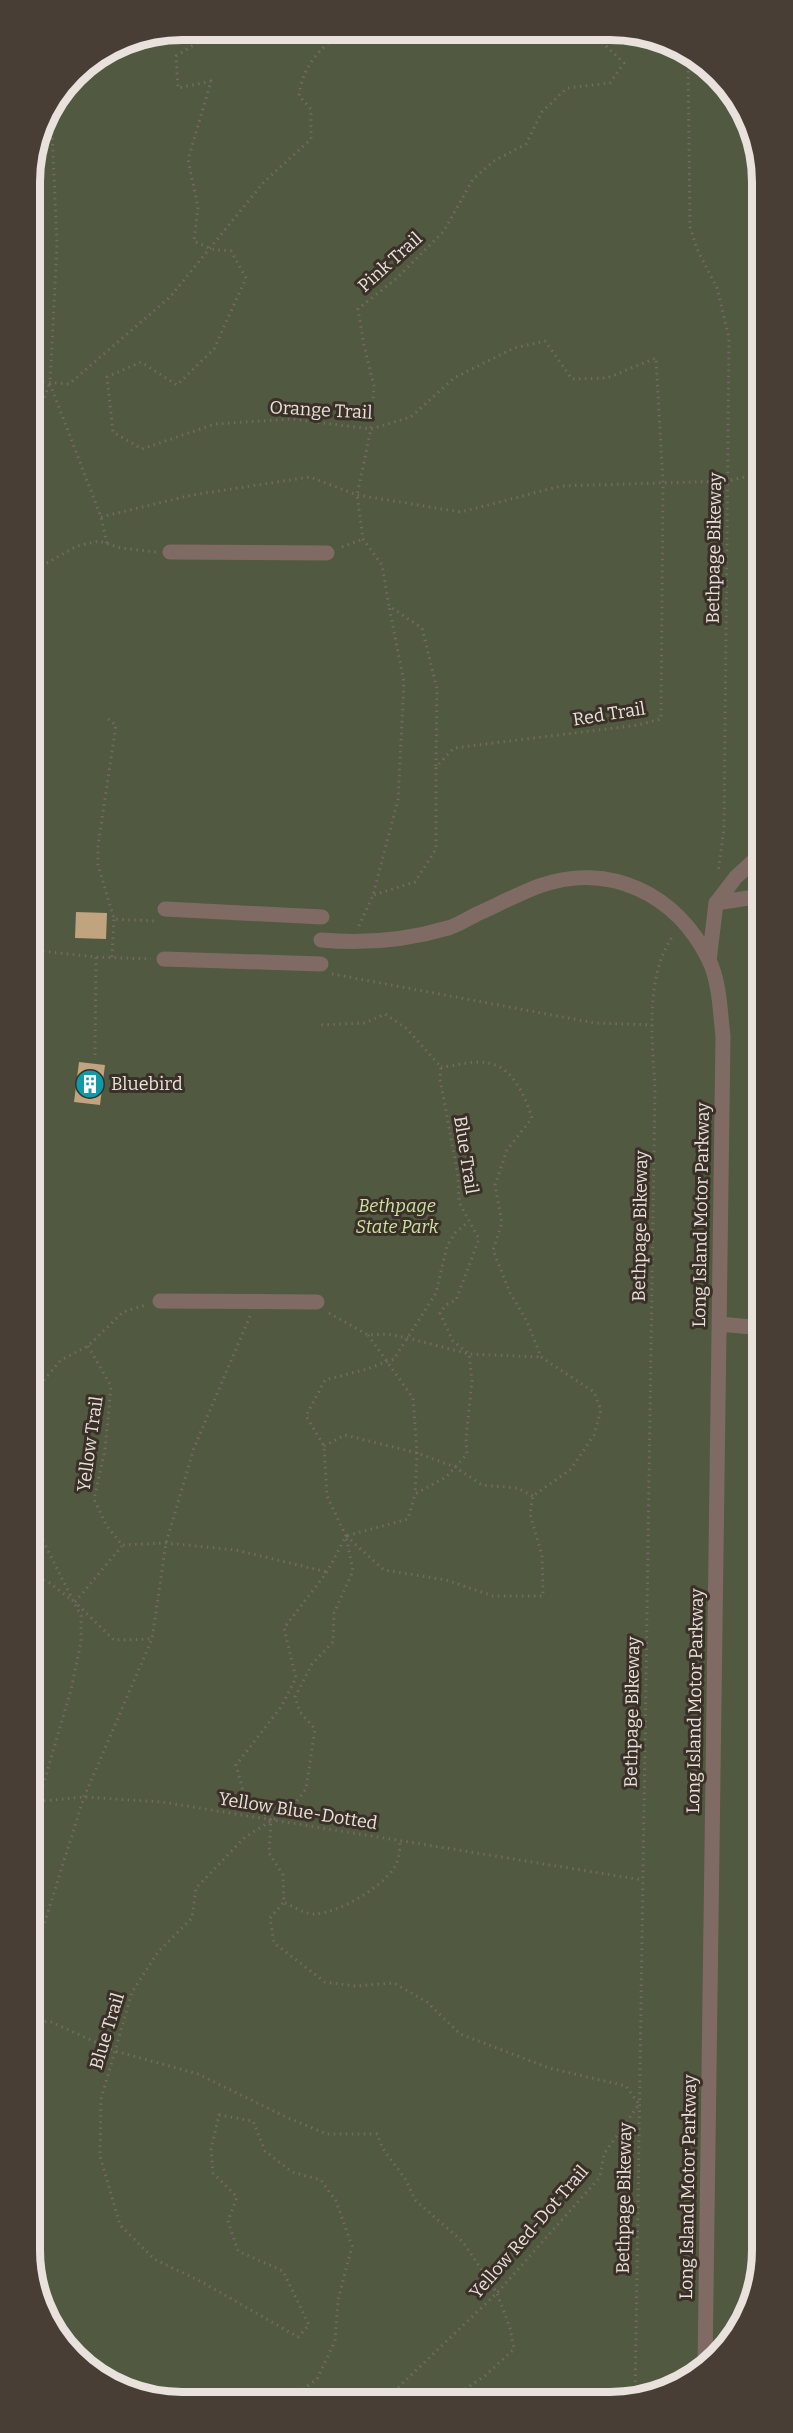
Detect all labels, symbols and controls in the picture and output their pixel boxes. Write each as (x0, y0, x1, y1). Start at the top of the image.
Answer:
street label: Pink Trail (353, 227, 427, 297)
street label: Orange Trail (269, 396, 373, 424)
street label: Bethpage Bikeway (702, 472, 726, 624)
street label: Red Trail (571, 697, 647, 731)
building icon: Bluebird (74, 1068, 106, 1100)
place label: Bluebird (111, 1073, 183, 1095)
street label: Long Island Motor Parkway (688, 1102, 714, 1328)
street label: Blue Trail (449, 1114, 483, 1196)
street label: Bethpage Bikeway (628, 1150, 652, 1302)
park label: Bethpage State Park (355, 1195, 439, 1238)
street label: Yellow Trail (72, 1395, 108, 1493)
street label: Long Island Motor Parkway (682, 1588, 708, 1814)
street label: Bethpage Bikeway (620, 1636, 644, 1788)
street label: Yellow Blue-Dotted (217, 1788, 379, 1834)
street label: Blue Trail (85, 1990, 129, 2072)
street label: Long Island Motor Parkway (675, 2074, 701, 2300)
street label: Bethpage Bikeway (612, 2122, 636, 2274)
street label: Yellow Red-Dot Trail (465, 2161, 593, 2303)

